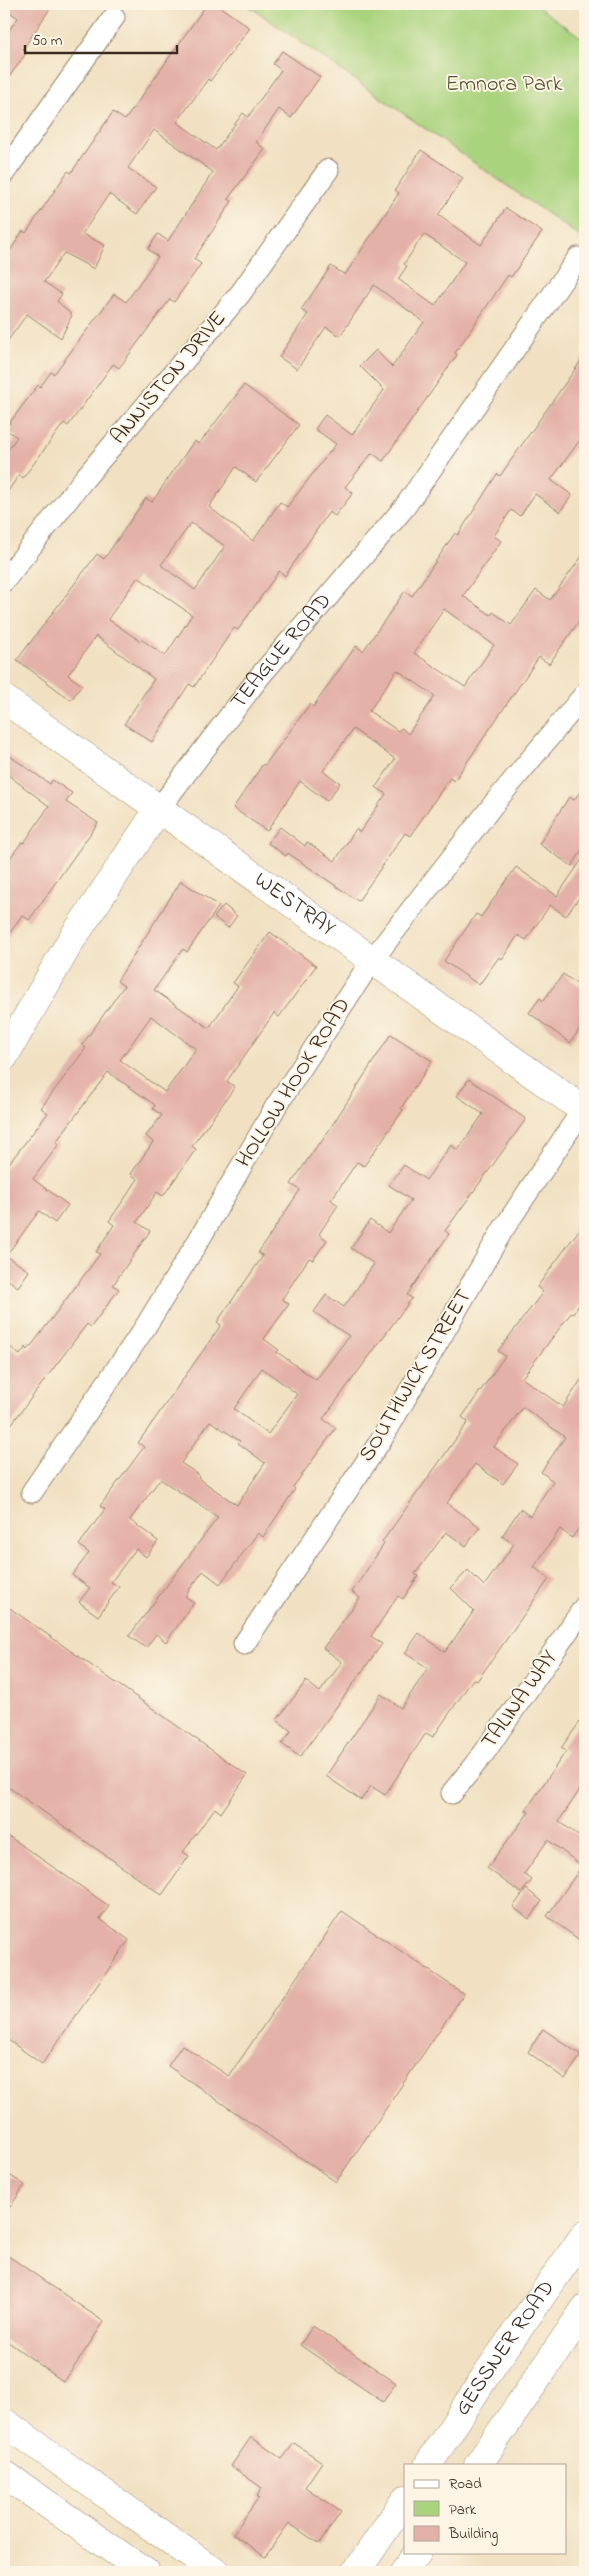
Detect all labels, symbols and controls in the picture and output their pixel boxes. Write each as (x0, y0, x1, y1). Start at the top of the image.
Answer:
scale bar (25, 22, 178, 54)
text: 50 m (32, 30, 63, 52)
park label: Emnora Park (446, 69, 563, 101)
street label: ANNISTON DRIVE (103, 304, 235, 452)
street label: TEAGUE ROAD (224, 587, 340, 717)
street label: WESTRAY (247, 865, 342, 945)
street label: HOLLOW HOOK ROAD (229, 992, 359, 1174)
street label: SOUTHWICK STREET (352, 1283, 481, 1468)
street label: TALINA WAY (474, 1644, 566, 1756)
street label: GESSNER ROAD (448, 2274, 563, 2422)
legend (404, 2464, 566, 2554)
text: Road (449, 2473, 482, 2495)
text: Park (449, 2499, 477, 2521)
text: Building (448, 2523, 498, 2546)

